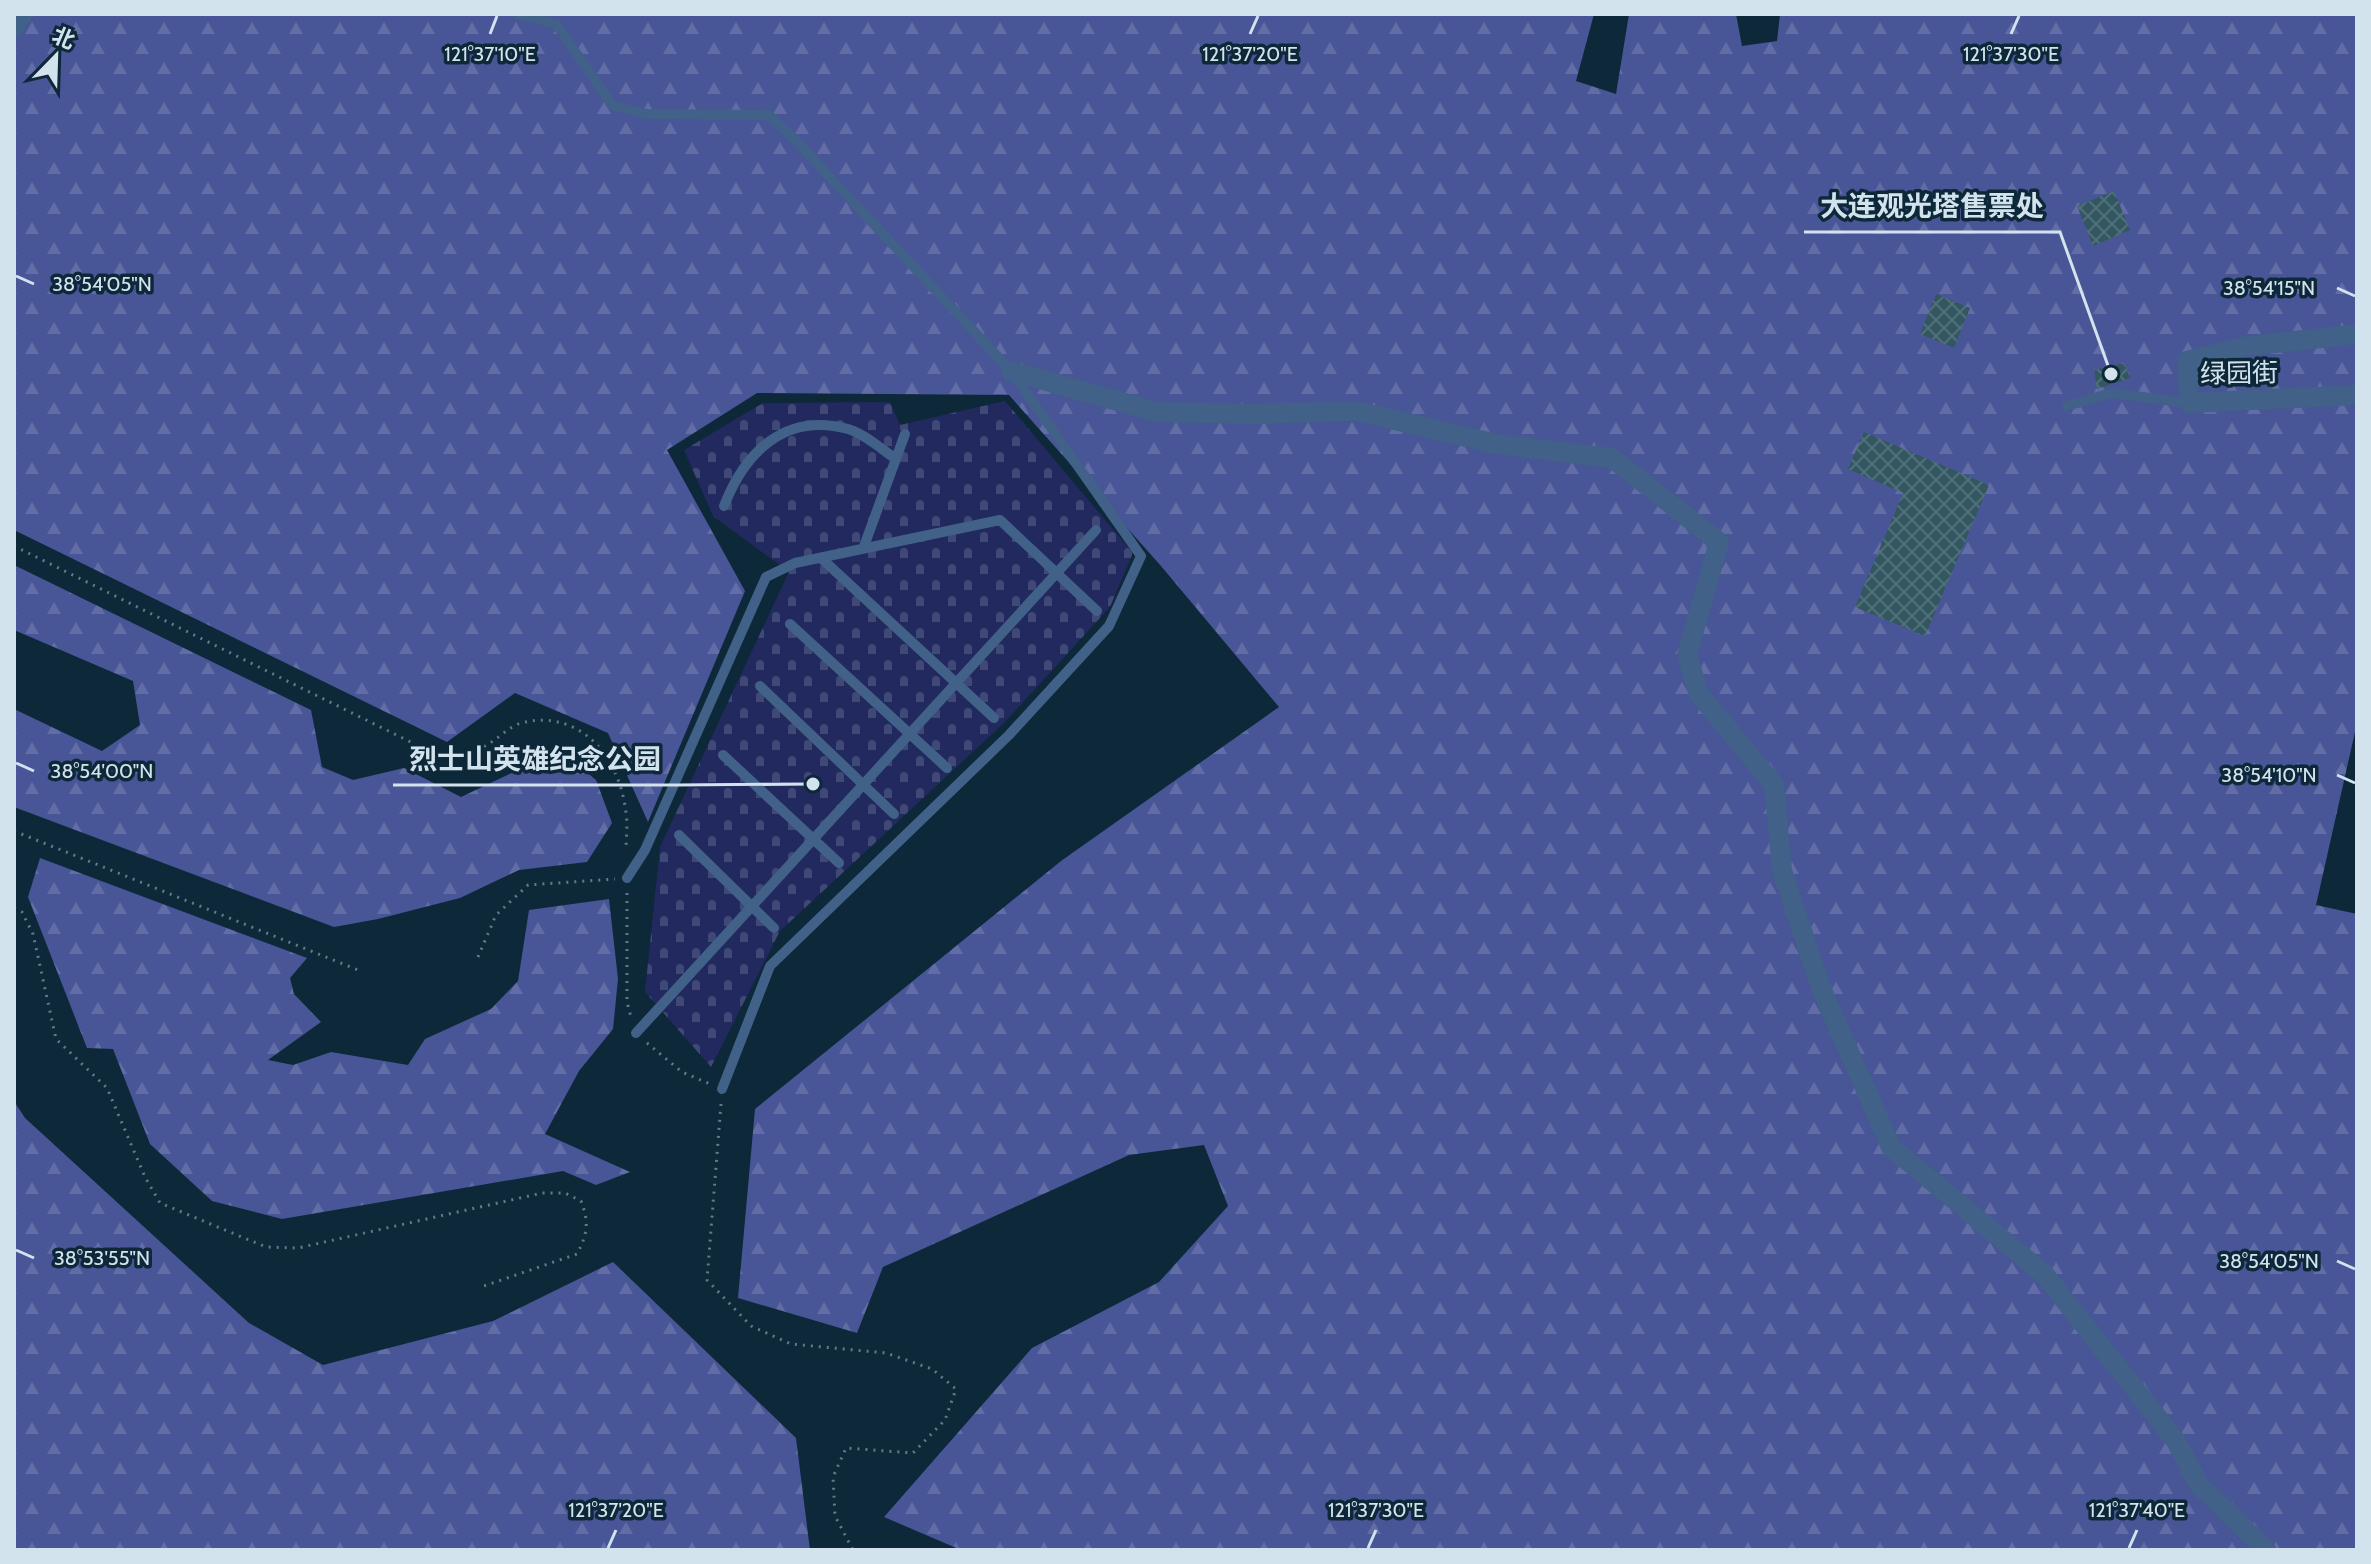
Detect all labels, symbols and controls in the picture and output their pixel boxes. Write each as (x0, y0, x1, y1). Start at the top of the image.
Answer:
north arrow (16, 16, 96, 96)
text: 北 (48, 21, 79, 55)
text: 121°37'10"E (444, 42, 536, 66)
text: 121°37'20"E (1202, 42, 1298, 66)
text: 121°37'30"E (1963, 42, 2059, 66)
callout: 大连观光塔售票处 (1804, 180, 2060, 232)
text: 大连观光塔售票处 (1820, 189, 2044, 223)
text: 38°54'05"N (52, 272, 152, 296)
text: 38°54'15"N (2223, 276, 2315, 300)
street label: 绿园街 (2200, 356, 2278, 390)
callout: 烈士山英雄纪念公园 (393, 733, 677, 785)
text: 烈士山英雄纪念公园 (409, 742, 661, 776)
text: 38°54'00"N (51, 759, 153, 783)
text: 38°54'10"N (2221, 763, 2317, 787)
text: 38°53'55"N (54, 1246, 150, 1270)
text: 38°54'05"N (2219, 1249, 2319, 1273)
text: 121°37'20"E (568, 1498, 664, 1522)
text: 121°37'30"E (1328, 1498, 1424, 1522)
text: 121°37'40"E (2089, 1498, 2185, 1522)

